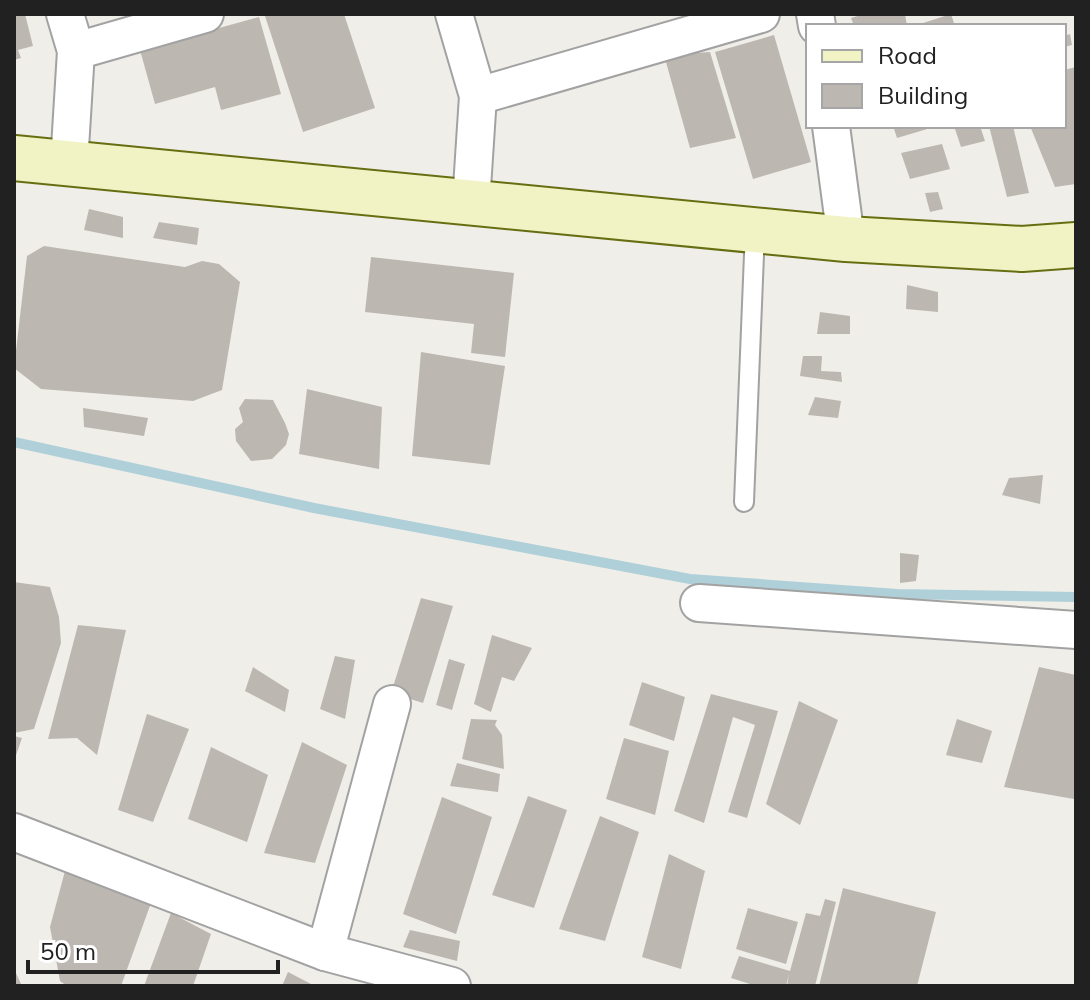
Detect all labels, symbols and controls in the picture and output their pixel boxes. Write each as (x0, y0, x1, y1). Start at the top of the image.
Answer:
legend (806, 24, 1066, 128)
text: Road (878, 40, 937, 70)
text: Building (878, 80, 968, 110)
scale bar (28, 924, 278, 974)
text: 50 m (40, 936, 96, 966)

